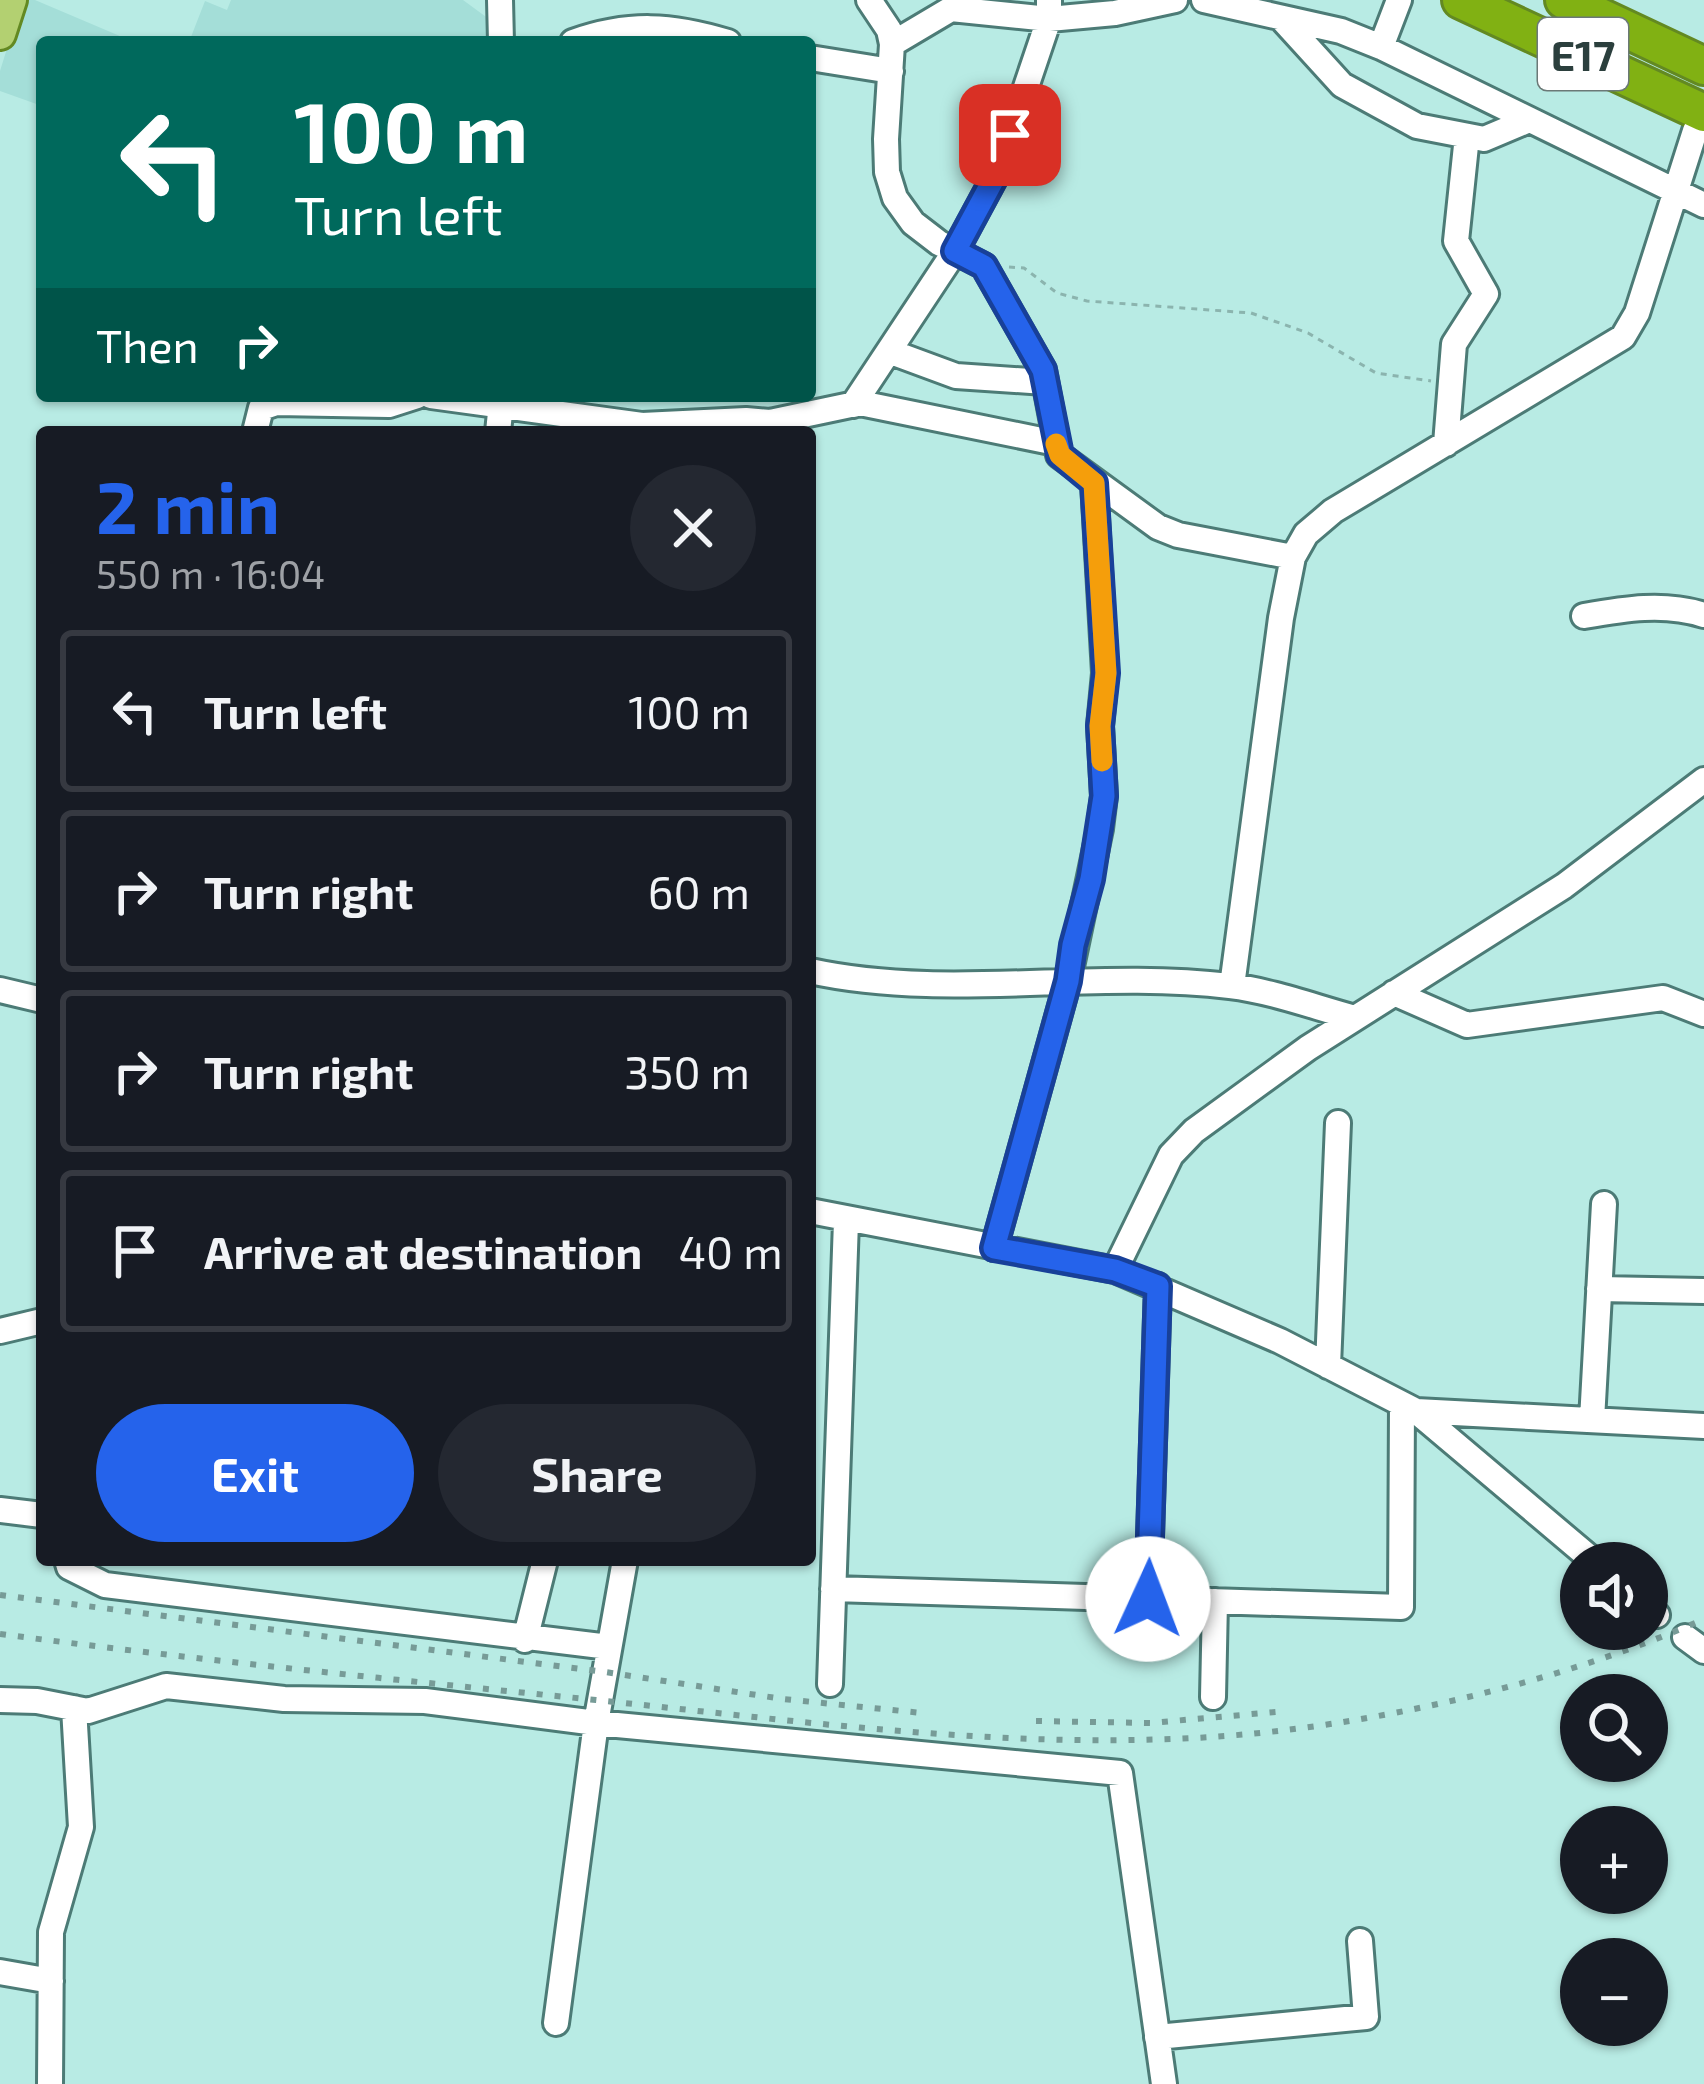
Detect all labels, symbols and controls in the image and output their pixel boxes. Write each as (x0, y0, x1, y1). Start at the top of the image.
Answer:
road number: E17 (1538, 18, 1628, 90)
text: 100 m (294, 79, 528, 180)
icon: left (96, 84, 252, 240)
pin (959, 84, 1061, 186)
icon: arrive (977, 102, 1043, 168)
text: Turn left (294, 181, 503, 246)
icon: right (223, 312, 289, 378)
text: Then (96, 318, 199, 372)
text: 2 min (96, 462, 280, 548)
button: close (630, 465, 756, 591)
text: 550 m · 16:04 (96, 550, 325, 597)
icon: left (102, 678, 168, 744)
text: Turn left (204, 684, 387, 738)
text: 100 m (628, 684, 750, 738)
icon: right (102, 858, 168, 924)
text: Turn right (204, 864, 413, 918)
text: 60 m (648, 864, 750, 918)
icon: right (102, 1038, 168, 1104)
text: Turn right (204, 1044, 413, 1098)
text: 350 m (624, 1044, 750, 1098)
icon: arrive (102, 1218, 168, 1284)
text: Arrive at destination (204, 1224, 642, 1278)
text: 40 m (678, 1224, 783, 1278)
button: Exit (96, 1404, 414, 1542)
button: Share (438, 1404, 756, 1542)
position arrow (1085, 1536, 1211, 1662)
map controls (1560, 1542, 1668, 2046)
button: sound (1560, 1542, 1668, 1650)
button: search (1560, 1674, 1668, 1782)
button: + (1560, 1806, 1668, 1914)
button: − (1560, 1938, 1668, 2046)

